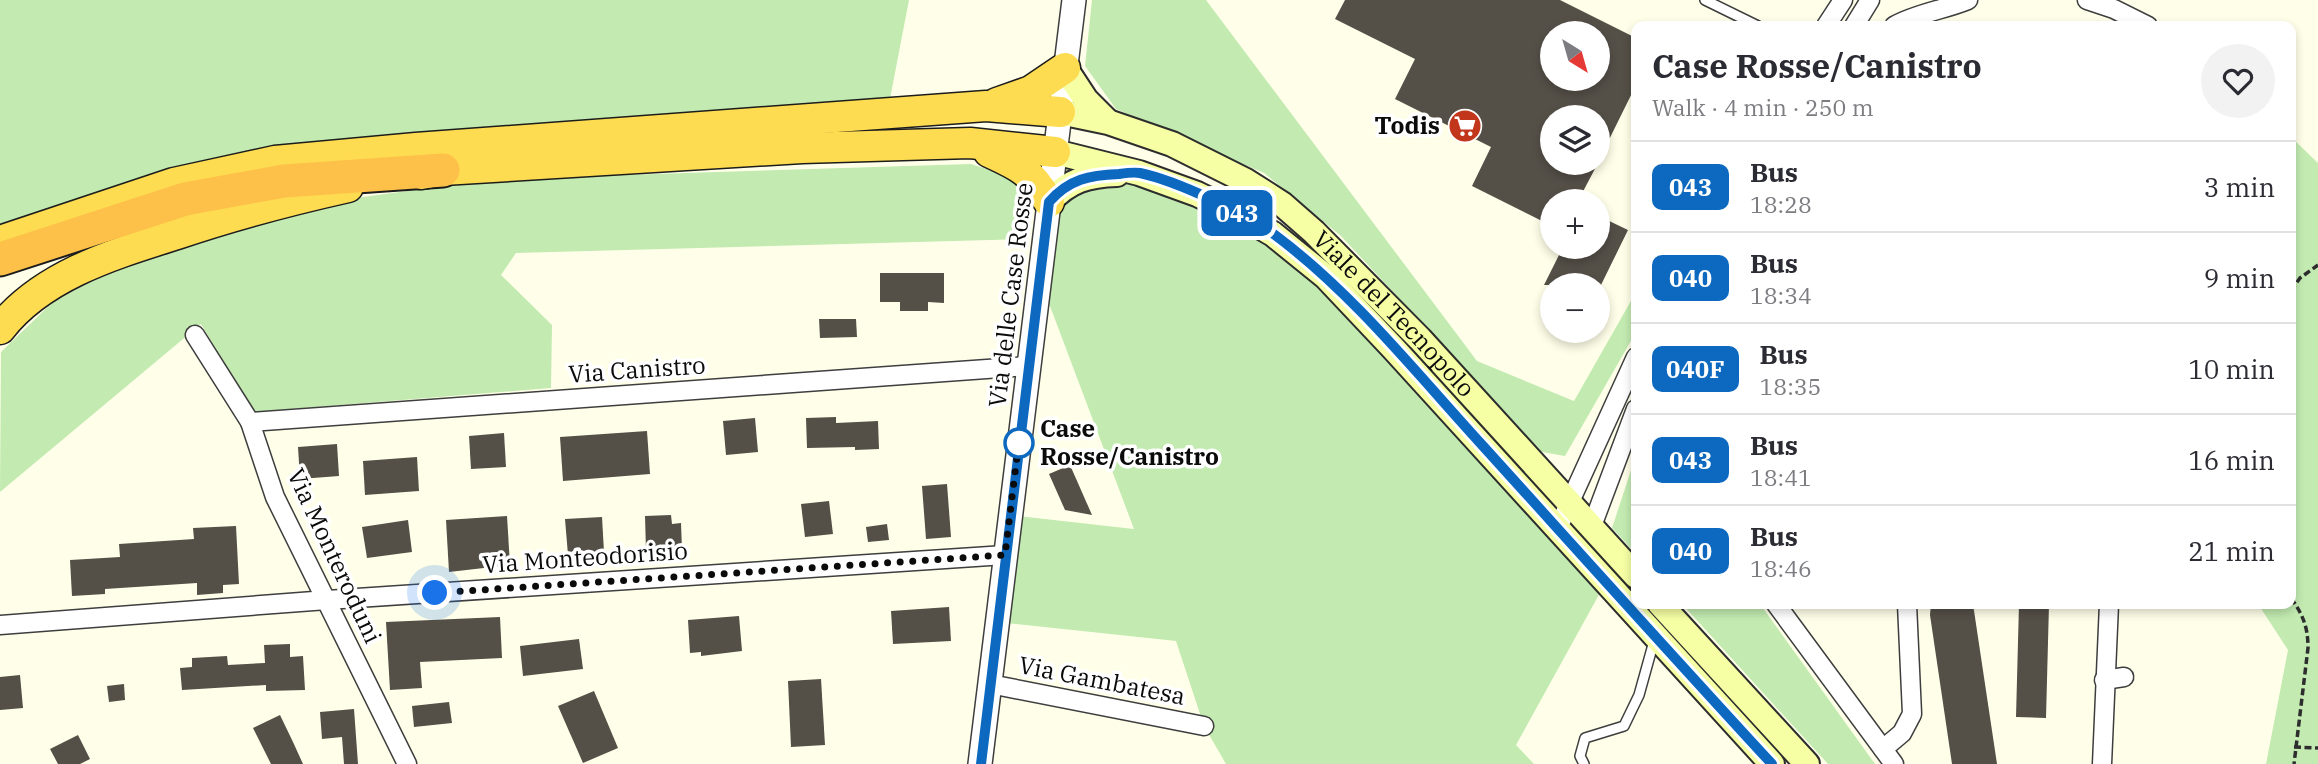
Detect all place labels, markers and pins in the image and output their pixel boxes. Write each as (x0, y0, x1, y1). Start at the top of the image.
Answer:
supermarket icon: Todis (1446, 107, 1484, 145)
place label: Todis (1374, 109, 1440, 141)
place label: Case Rosse/Canistro (1040, 412, 1219, 472)
marker: Case Rosse/Canistro (1004, 428, 1034, 458)

